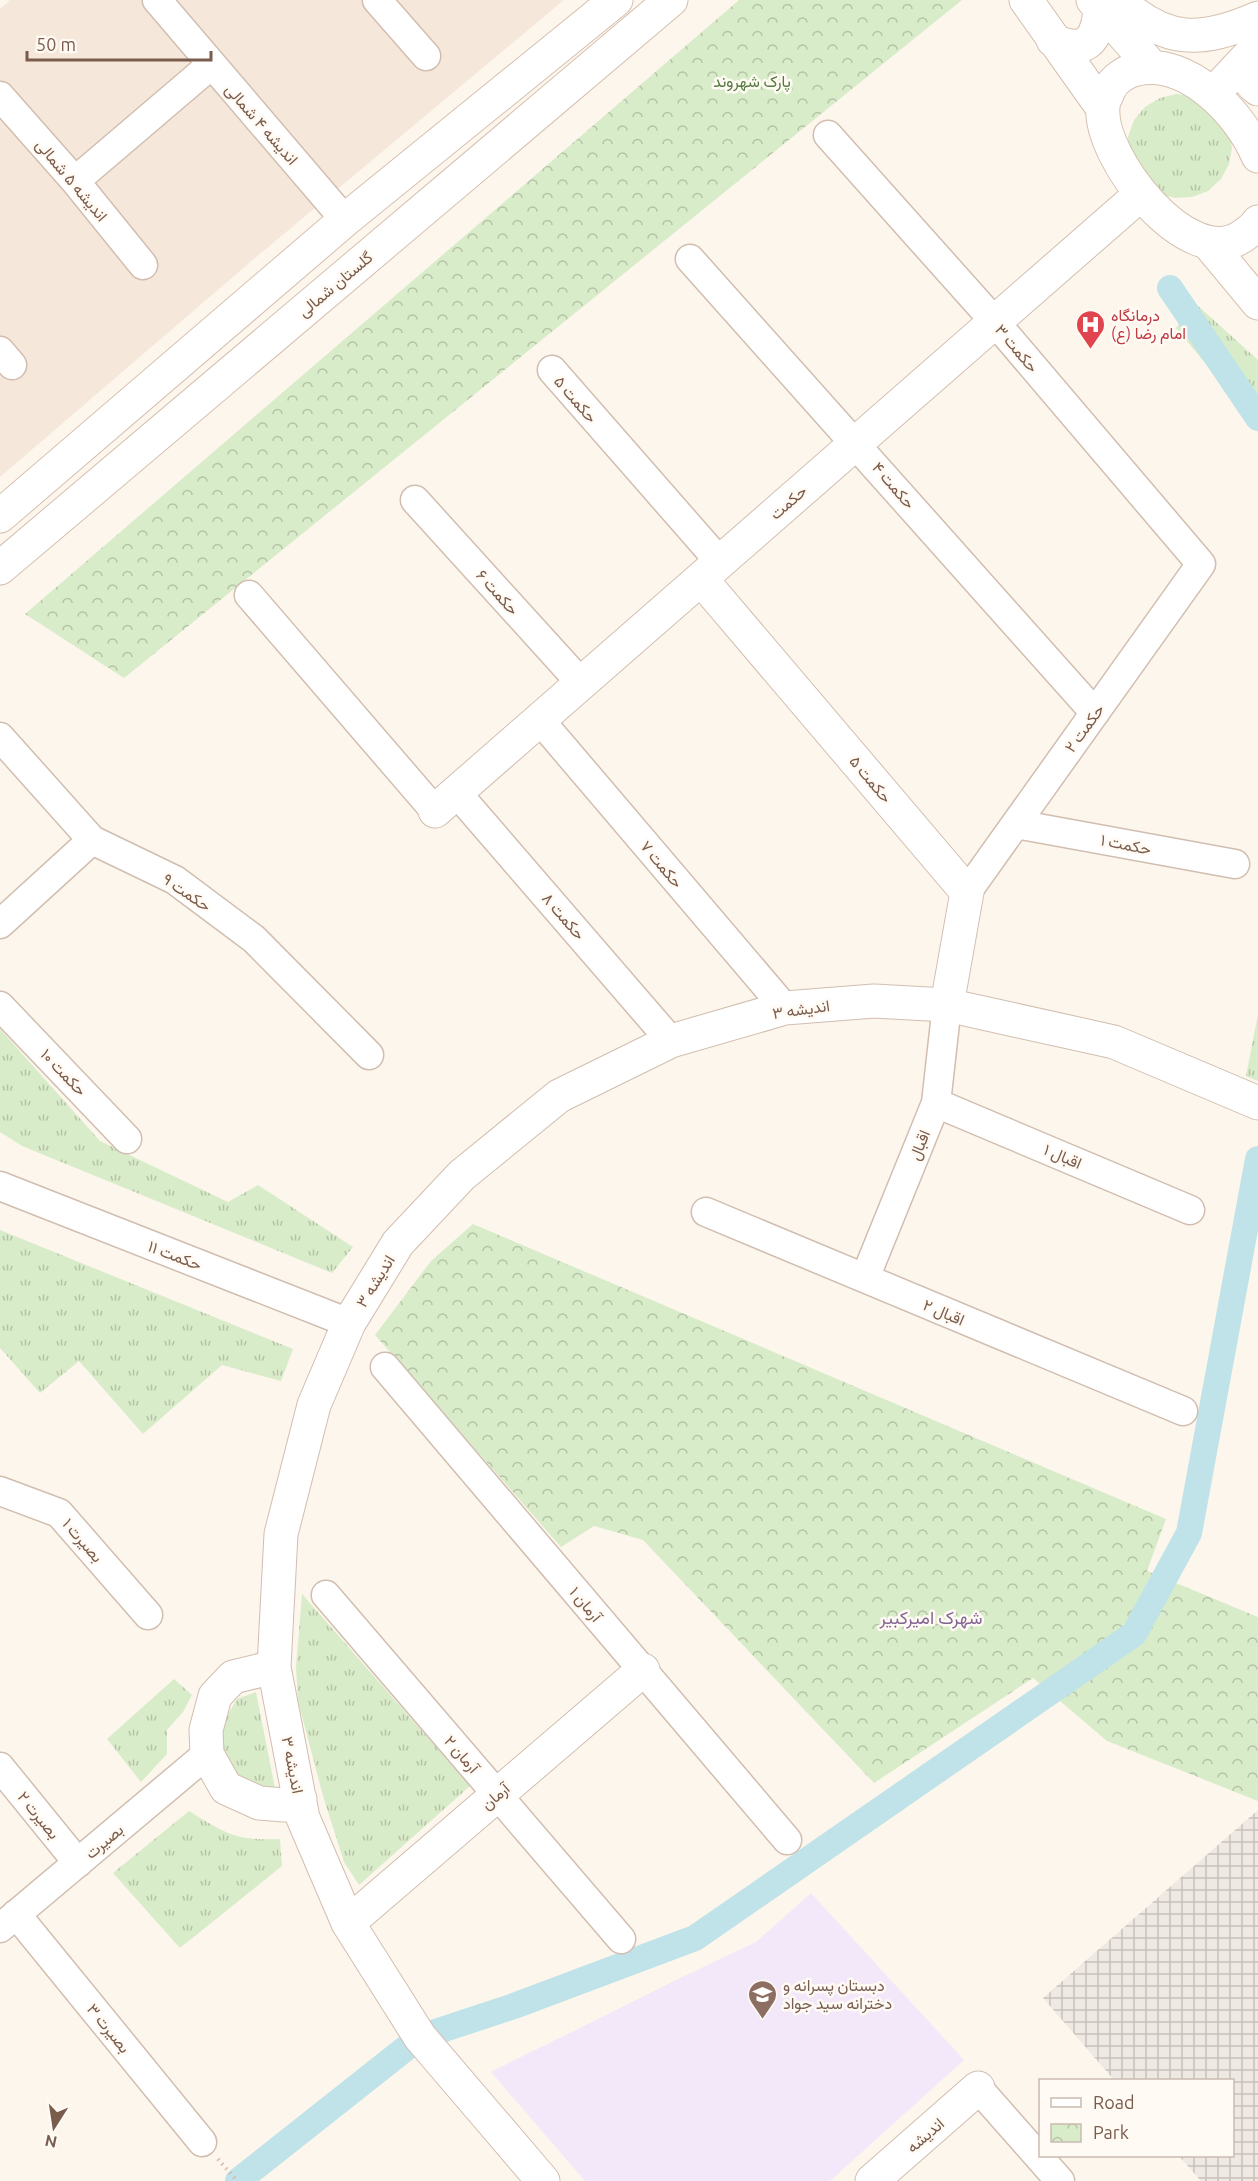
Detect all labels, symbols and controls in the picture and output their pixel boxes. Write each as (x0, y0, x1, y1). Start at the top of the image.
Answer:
scale bar (27, 24, 212, 62)
text: 50 m (36, 34, 76, 54)
park label: پارک شهروند (713, 72, 791, 93)
street label: اندیشه ۴ شمالی (221, 80, 302, 169)
street label: اندیشه ۵ شمالی (31, 135, 111, 226)
street label: گلستان شمالی (294, 248, 377, 322)
place label: درمانگاه امام رضا (ع) (1111, 306, 1186, 345)
hospital icon: درمانگاه امام رضا (ع) (1074, 308, 1106, 350)
street label: حکمت ۳ (992, 320, 1042, 376)
street label: حکمت ۵ (551, 372, 601, 426)
street label: حکمت ۴ (869, 458, 919, 512)
street label: حکمت (766, 481, 810, 523)
street label: حکمت ۶ (473, 566, 523, 618)
street label: حکمت ۲ (1061, 700, 1108, 756)
street label: حکمت ۵ (846, 752, 896, 806)
street label: حکمت ۱ (1099, 830, 1153, 858)
street label: حکمت ۷ (637, 837, 687, 891)
street label: حکمت ۹ (159, 869, 215, 915)
street label: حکمت ۸ (539, 889, 589, 943)
street label: اندیشه ۳ (771, 996, 831, 1023)
street label: حکمت ۱۰ (37, 1045, 91, 1099)
street label: اقبال (905, 1127, 934, 1163)
street label: اقبال ۱ (1041, 1140, 1085, 1173)
street label: حکمت ۱۱ (146, 1237, 205, 1274)
street label: اندیشه ۳ (352, 1252, 399, 1311)
street label: اقبال ۲ (920, 1295, 967, 1330)
street label: بصیرت ۱ (58, 1514, 107, 1567)
street label: آرمان ۱ (565, 1583, 607, 1627)
district label: شهرک امیرکبیر (879, 1607, 982, 1629)
street label: آرمان ۲ (439, 1732, 484, 1779)
street label: اندیشه ۳ (278, 1735, 307, 1795)
street label: آرمان (477, 1778, 515, 1815)
street label: بصیرت ۲ (13, 1788, 64, 1844)
street label: بصیرت (81, 1820, 128, 1863)
place label: دبستان پسرانه و دخترانه سید جواد (783, 1976, 892, 2014)
school or university icon: دبستان پسرانه و دخترانه سید جواد (746, 1978, 778, 2020)
street label: بصیرت ۳ (82, 2000, 134, 2057)
legend (1039, 2079, 1234, 2157)
text: Road (1093, 2092, 1135, 2112)
north arrow (24, 2097, 84, 2157)
street label: اندیشه (903, 2114, 948, 2157)
text: Park (1093, 2122, 1129, 2142)
text: N (43, 2132, 59, 2152)

